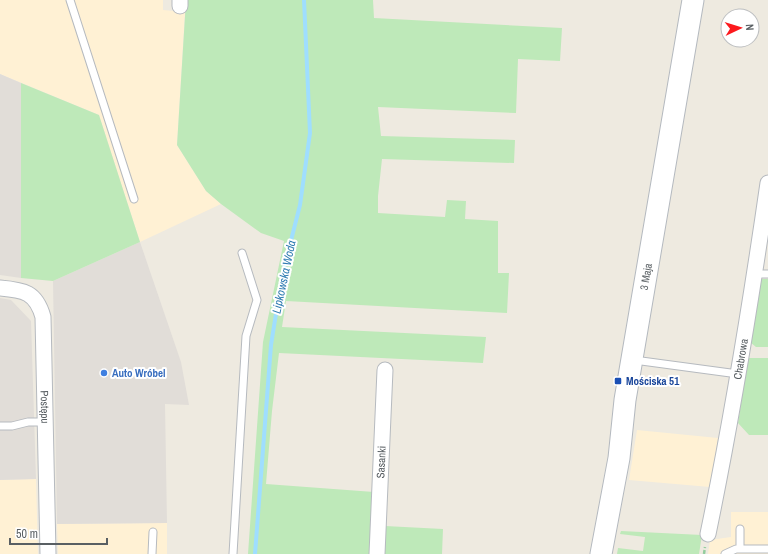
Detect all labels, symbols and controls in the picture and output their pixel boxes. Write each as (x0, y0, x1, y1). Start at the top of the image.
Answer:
north arrow (720, 8, 760, 48)
text: N (743, 24, 757, 31)
water label: Lipkowska Woda (268, 238, 300, 315)
street label: 3 Maja (637, 262, 655, 291)
street label: Chabrowa (730, 338, 751, 381)
place label: Auto Wróbel (112, 366, 165, 380)
marker: Auto Wróbel (99, 368, 109, 378)
place label: Mościska 51 (626, 374, 679, 388)
marker: Mościska 51 (613, 376, 623, 386)
street label: Postępu (38, 390, 52, 424)
street label: Sasanki (373, 445, 389, 479)
scale bar (10, 520, 107, 546)
text: 50 m (16, 526, 38, 542)

